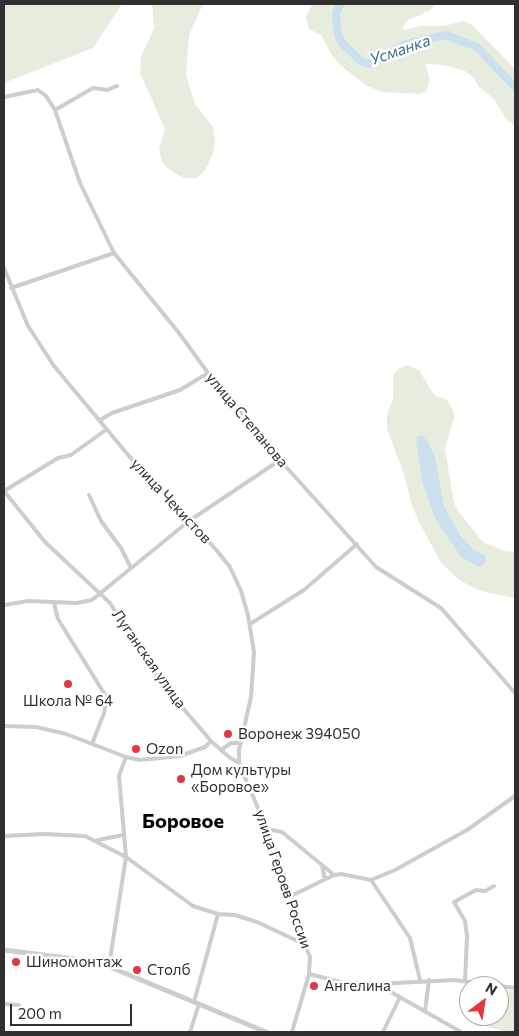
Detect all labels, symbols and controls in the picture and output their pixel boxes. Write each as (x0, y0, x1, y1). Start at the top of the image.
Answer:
water label: Усманка (367, 31, 433, 69)
street label: улица Степанова (202, 369, 292, 471)
street label: улица Чекистов (127, 455, 215, 547)
street label: Луганская улица (108, 606, 190, 712)
marker: Школа № 64 (62, 678, 74, 690)
place label: Школа № 64 (23, 692, 113, 710)
place label: Воронеж 394050 (238, 725, 360, 743)
marker: Воронеж 394050 (222, 728, 234, 740)
place label: Ozon (146, 740, 183, 758)
marker: Ozon (130, 743, 142, 755)
place label: Дом культуры «Боровое» (191, 761, 291, 796)
marker: Дом культуры «Боровое» (175, 773, 187, 785)
street label: улица Героев России (251, 807, 315, 951)
district label: Боровое (142, 809, 224, 833)
place label: Шиномонтаж (26, 953, 123, 971)
marker: Шиномонтаж (10, 956, 22, 968)
place label: Столб (147, 961, 191, 979)
marker: Столб (131, 964, 143, 976)
north arrow (459, 976, 509, 1026)
place label: Ангелина (324, 977, 391, 995)
text: N (483, 979, 500, 999)
marker: Ангелина (308, 980, 320, 992)
scale bar (12, 994, 135, 1026)
text: 200 m (18, 1004, 62, 1022)

